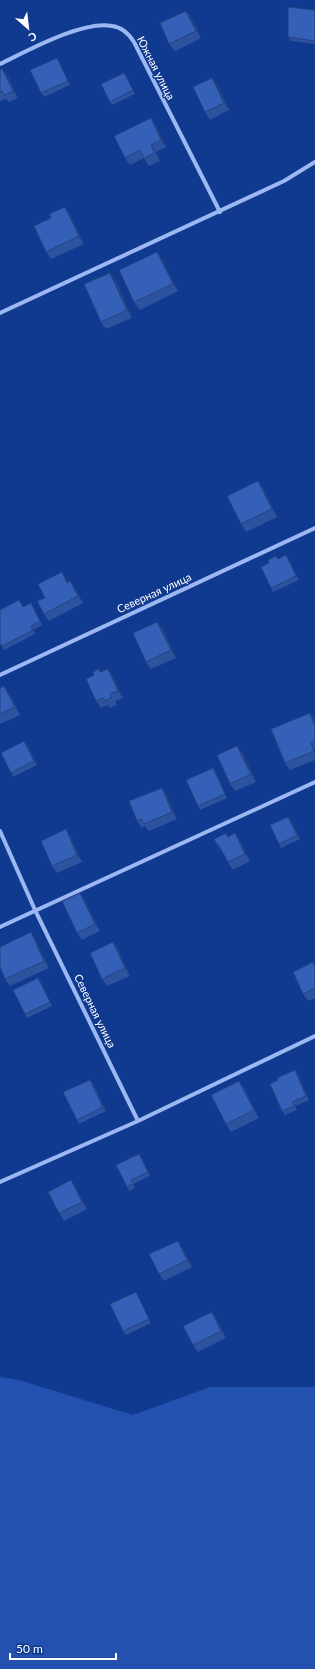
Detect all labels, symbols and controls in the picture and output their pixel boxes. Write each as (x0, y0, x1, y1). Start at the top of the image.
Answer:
north arrow (8, 8, 48, 48)
text: С (26, 30, 39, 45)
street label: Южная улица (135, 34, 178, 102)
street label: Северная улица (115, 570, 193, 615)
street label: Северная улица (72, 972, 119, 1050)
scale bar (10, 1635, 116, 1661)
text: 50 m (16, 1641, 43, 1656)

